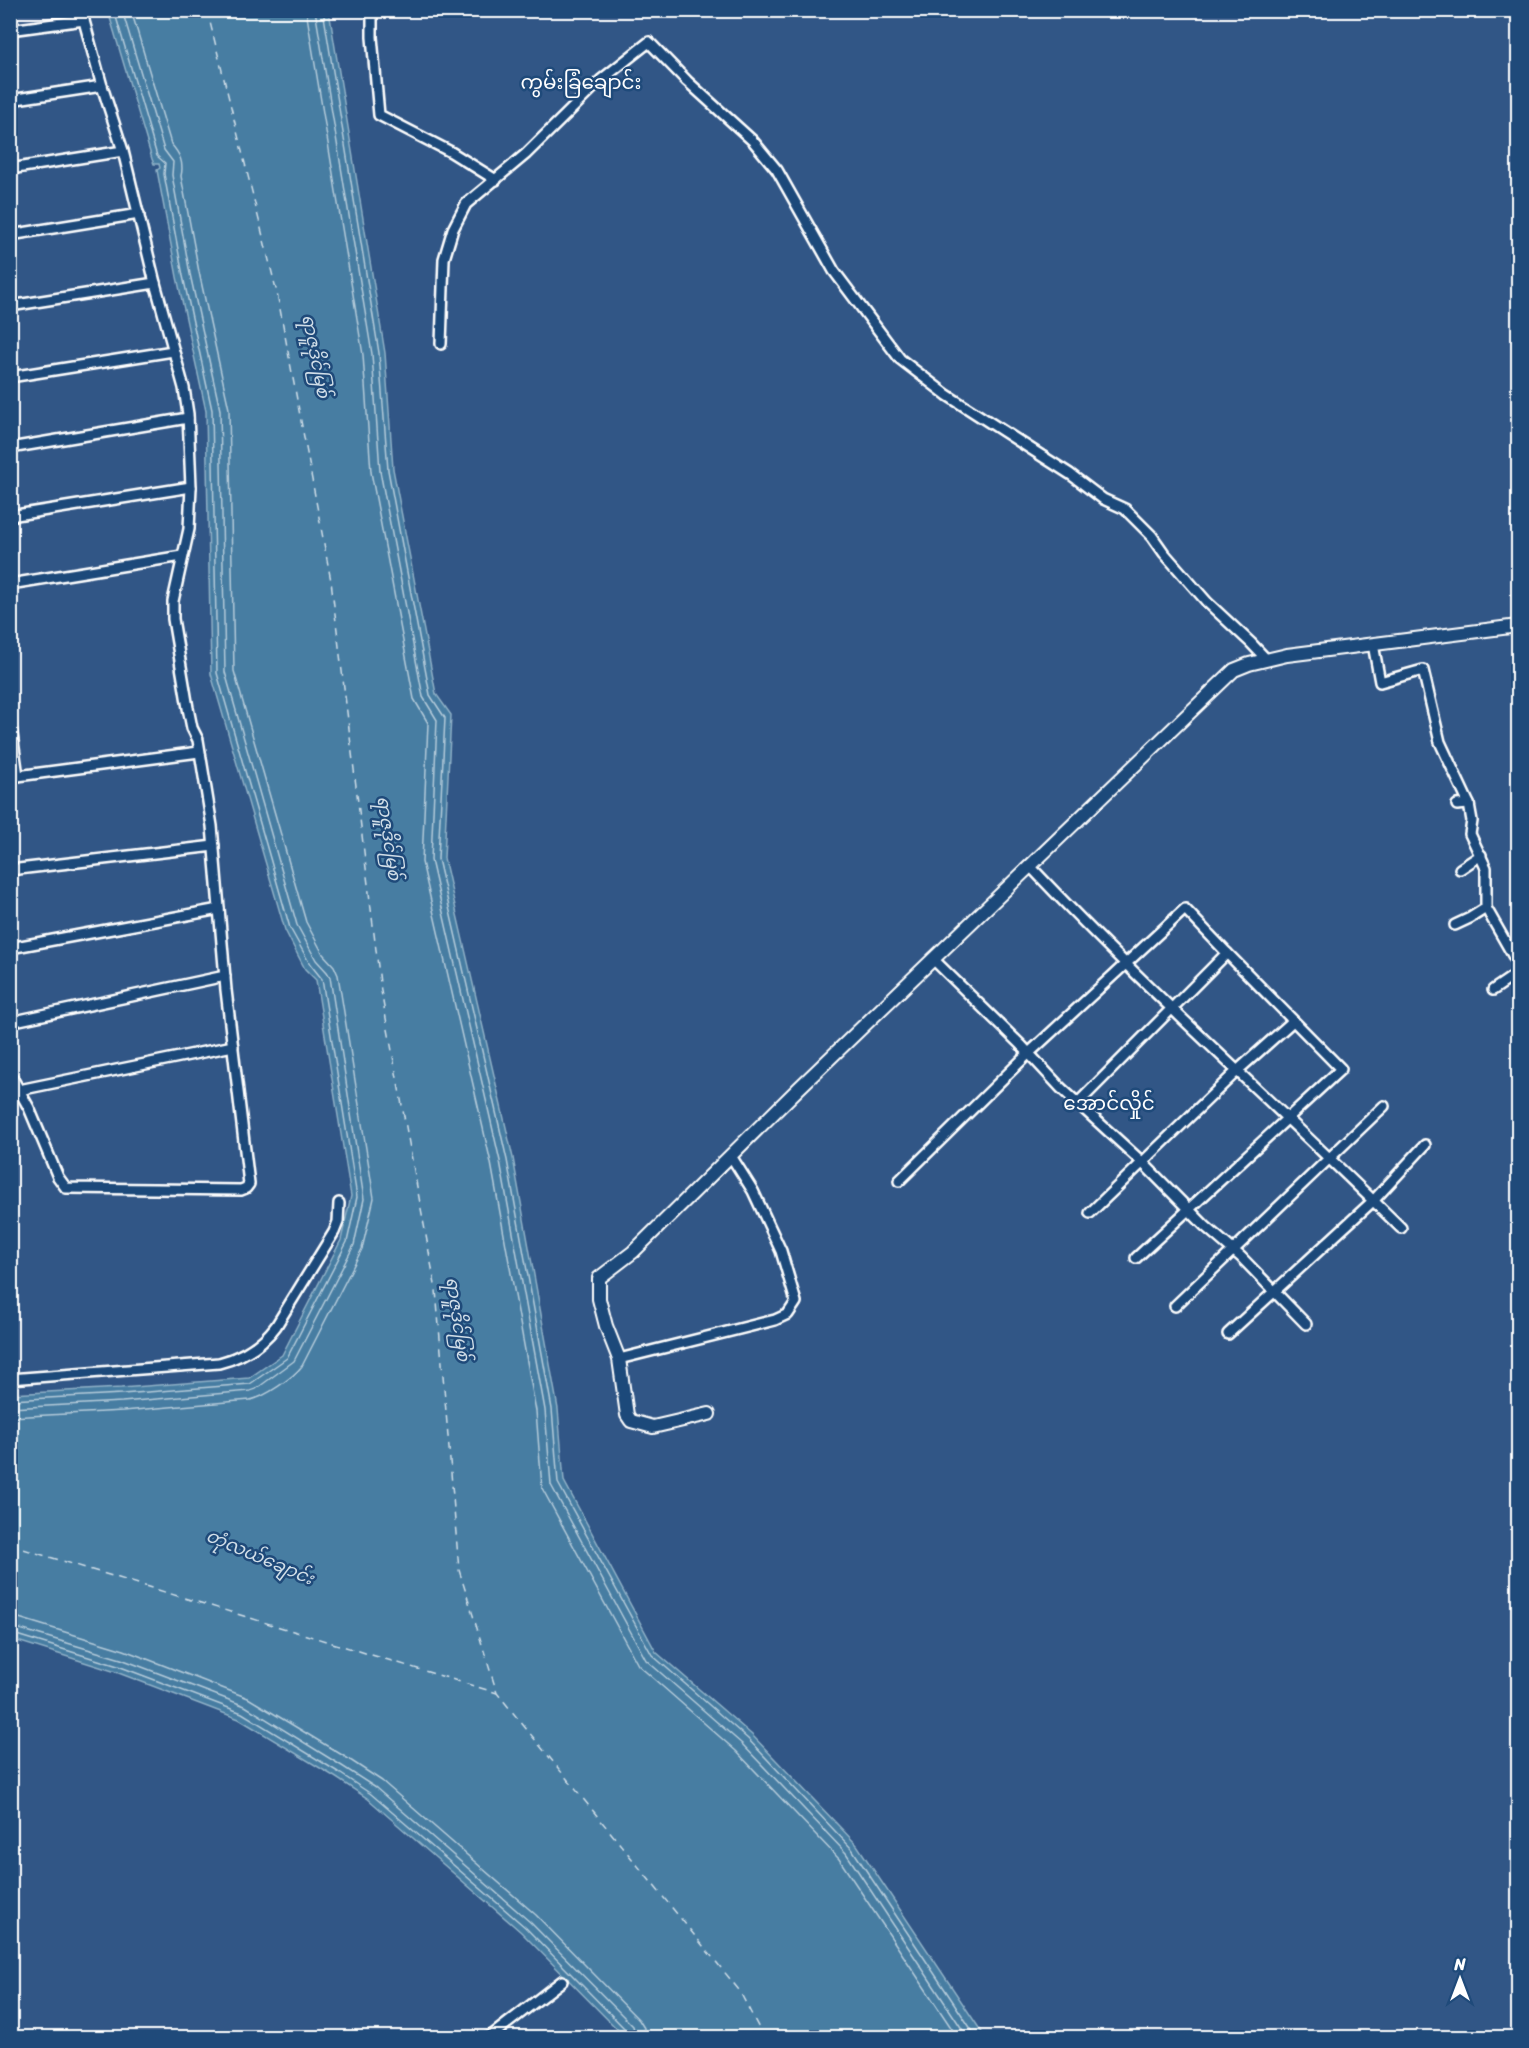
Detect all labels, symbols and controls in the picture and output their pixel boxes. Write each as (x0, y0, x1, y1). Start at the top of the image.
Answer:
district label: ကွမ်းခြံချောင်း (520, 65, 642, 100)
water label: ရာဇူဒိုင်မြစ် (292, 311, 340, 402)
water label: ရာဇူဒိုင်မြစ် (367, 794, 411, 884)
district label: အောင်လှိုင် (1063, 1086, 1155, 1121)
water label: ရာဇူဒိုင်မြစ် (436, 1275, 480, 1365)
water label: တုံလယ်ချောင်း (201, 1520, 321, 1595)
north arrow (1430, 1949, 1490, 2009)
text: N (1453, 1950, 1466, 1979)

